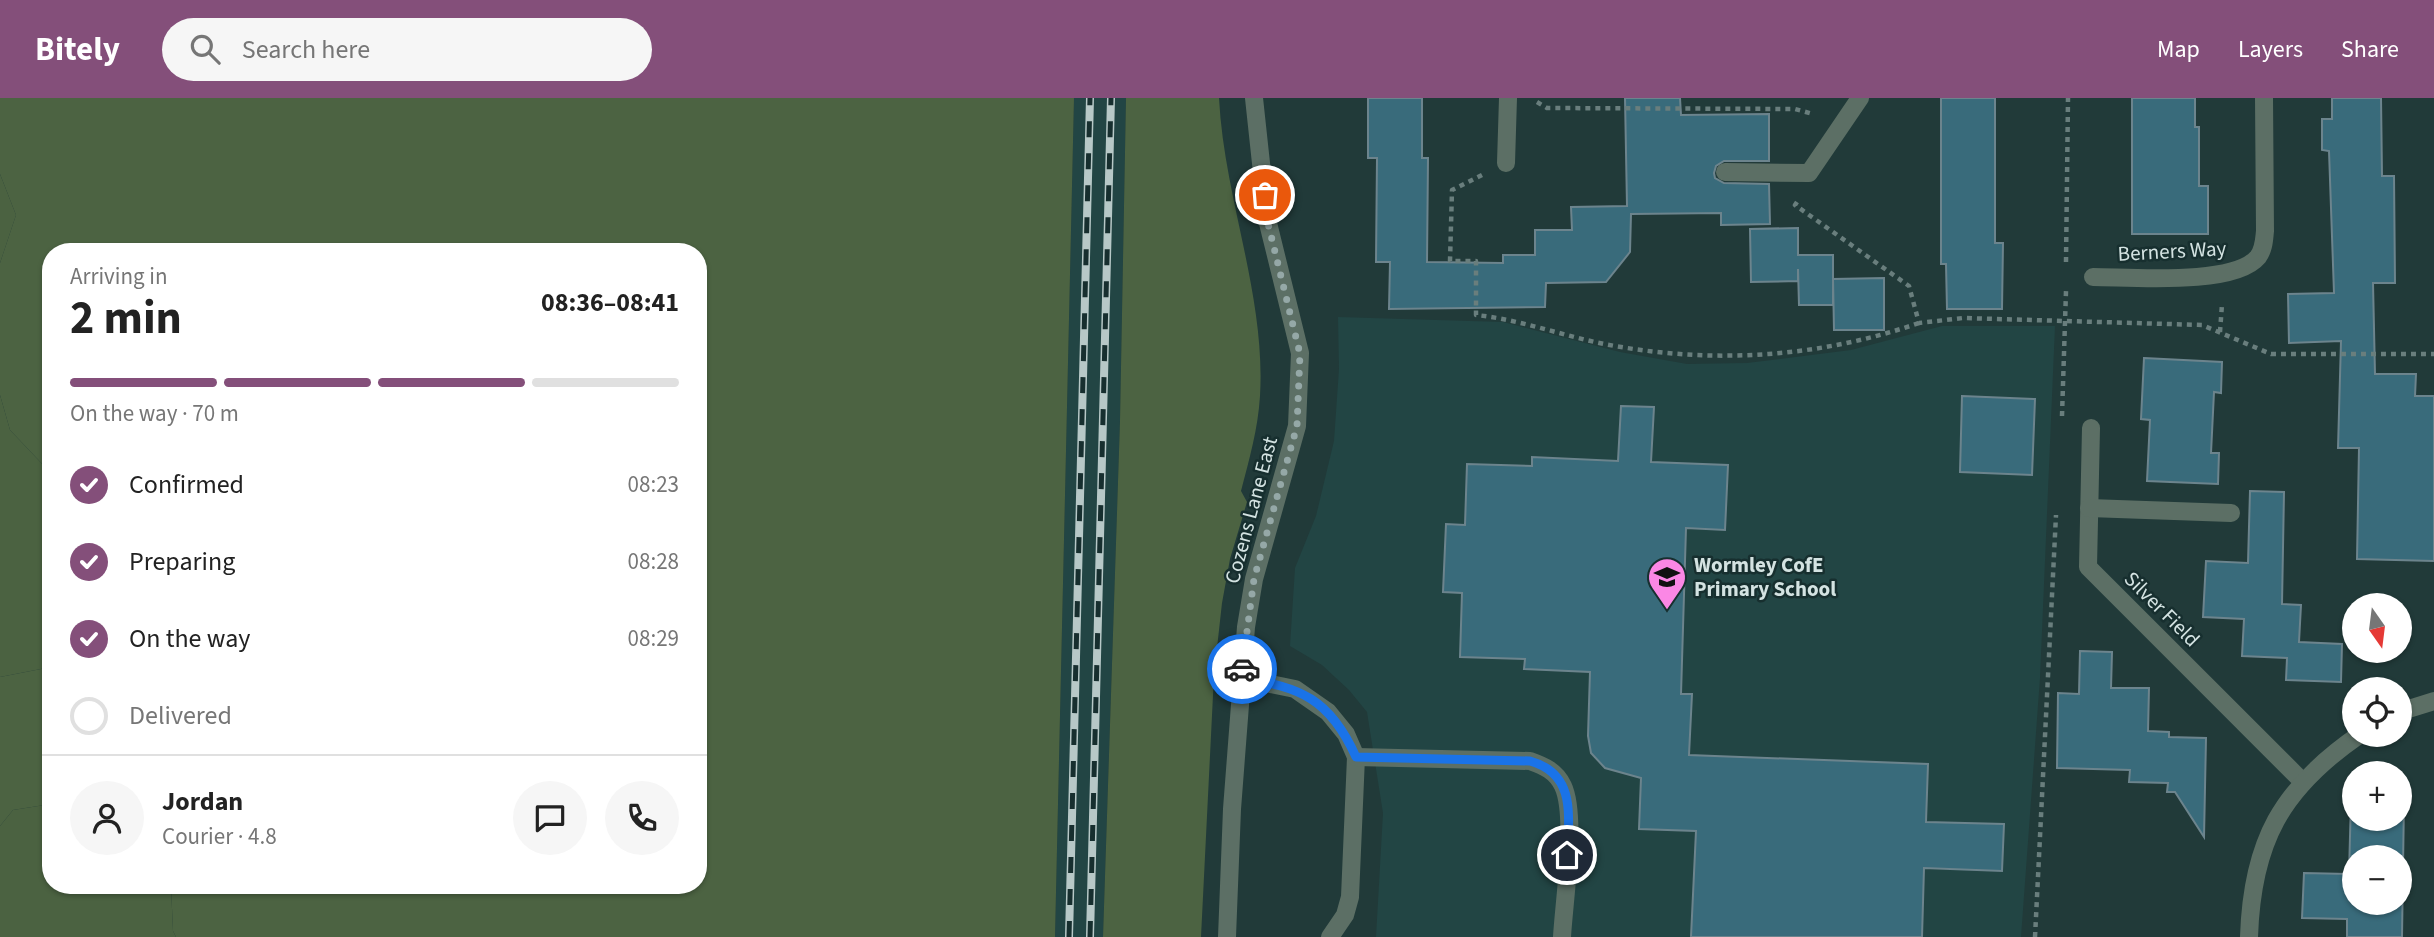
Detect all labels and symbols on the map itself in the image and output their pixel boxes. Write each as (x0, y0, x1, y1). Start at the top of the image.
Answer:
pin (1235, 165, 1295, 225)
street label: Berners Way (2117, 233, 2227, 269)
street label: Cozens Lane East (1217, 433, 1285, 587)
place label: Wormley CofE Primary School (1694, 550, 1836, 604)
school or university icon: Wormley CofE Primary School (1646, 556, 1688, 611)
street label: Silver Field (2117, 564, 2207, 654)
north arrow (2342, 593, 2412, 663)
courier (1207, 634, 1277, 704)
pin (1537, 825, 1597, 885)

